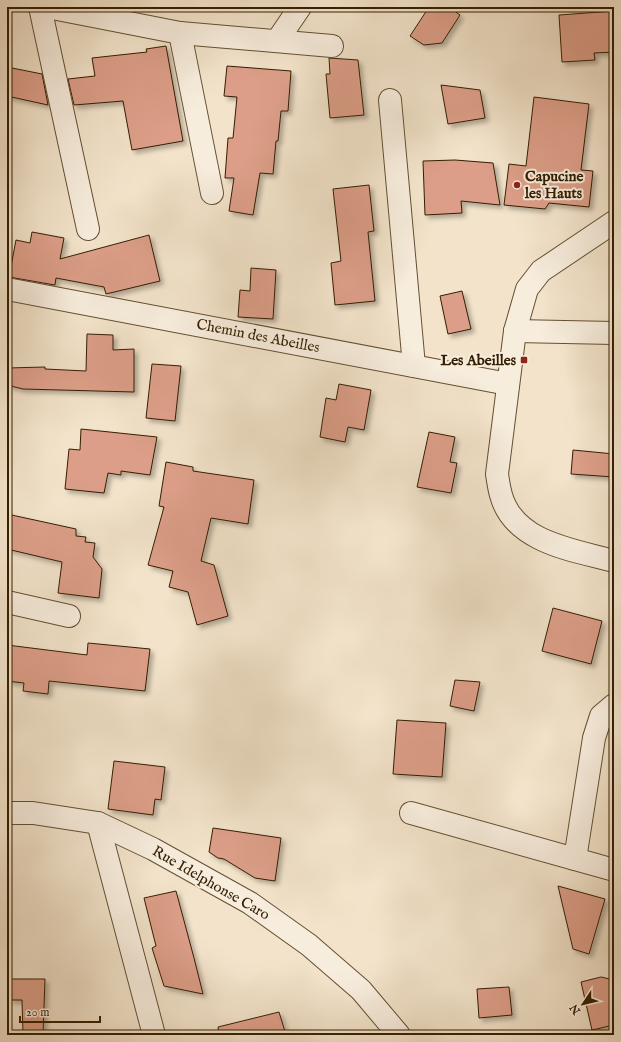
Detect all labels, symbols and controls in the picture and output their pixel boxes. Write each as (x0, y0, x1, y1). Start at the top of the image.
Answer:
place label: Capucine les Hauts (524, 167, 583, 203)
marker: Capucine les Hauts (512, 180, 522, 190)
street label: Chemin des Abeilles (195, 315, 321, 357)
place label: Les Abeilles (440, 351, 517, 370)
marker: Les Abeilles (519, 355, 529, 365)
street label: Rue Idelphonse Caro (149, 842, 273, 924)
north arrow (563, 984, 603, 1024)
scale bar (20, 998, 100, 1024)
text: N (567, 1001, 585, 1018)
text: 20 m (26, 1005, 49, 1020)

